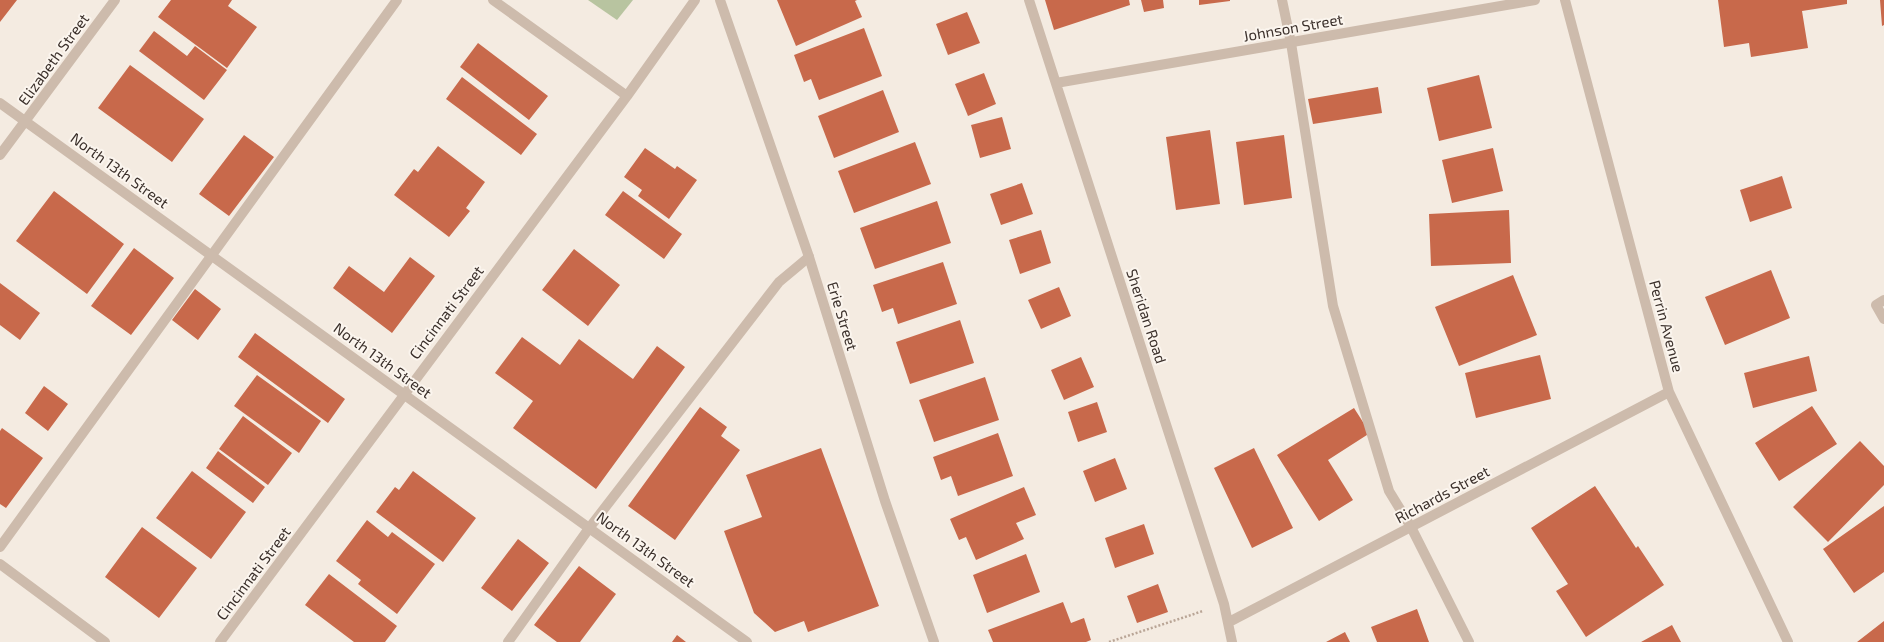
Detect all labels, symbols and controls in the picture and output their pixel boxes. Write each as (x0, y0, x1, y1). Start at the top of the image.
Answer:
street label: Johnson Street (1242, 9, 1345, 45)
street label: Elizabeth Street (14, 10, 92, 108)
street label: North 13th Street (68, 128, 173, 212)
street label: Cincinnati Street (405, 262, 487, 362)
street label: Sheridan Road (1123, 266, 1171, 366)
street label: Perrin Avenue (1646, 278, 1688, 374)
street label: Erie Street (824, 279, 862, 353)
street label: North 13th Street (331, 318, 436, 402)
street label: Richards Street (1392, 461, 1493, 526)
street label: North 13th Street (594, 507, 699, 591)
street label: Cincinnati Street (212, 523, 294, 623)

